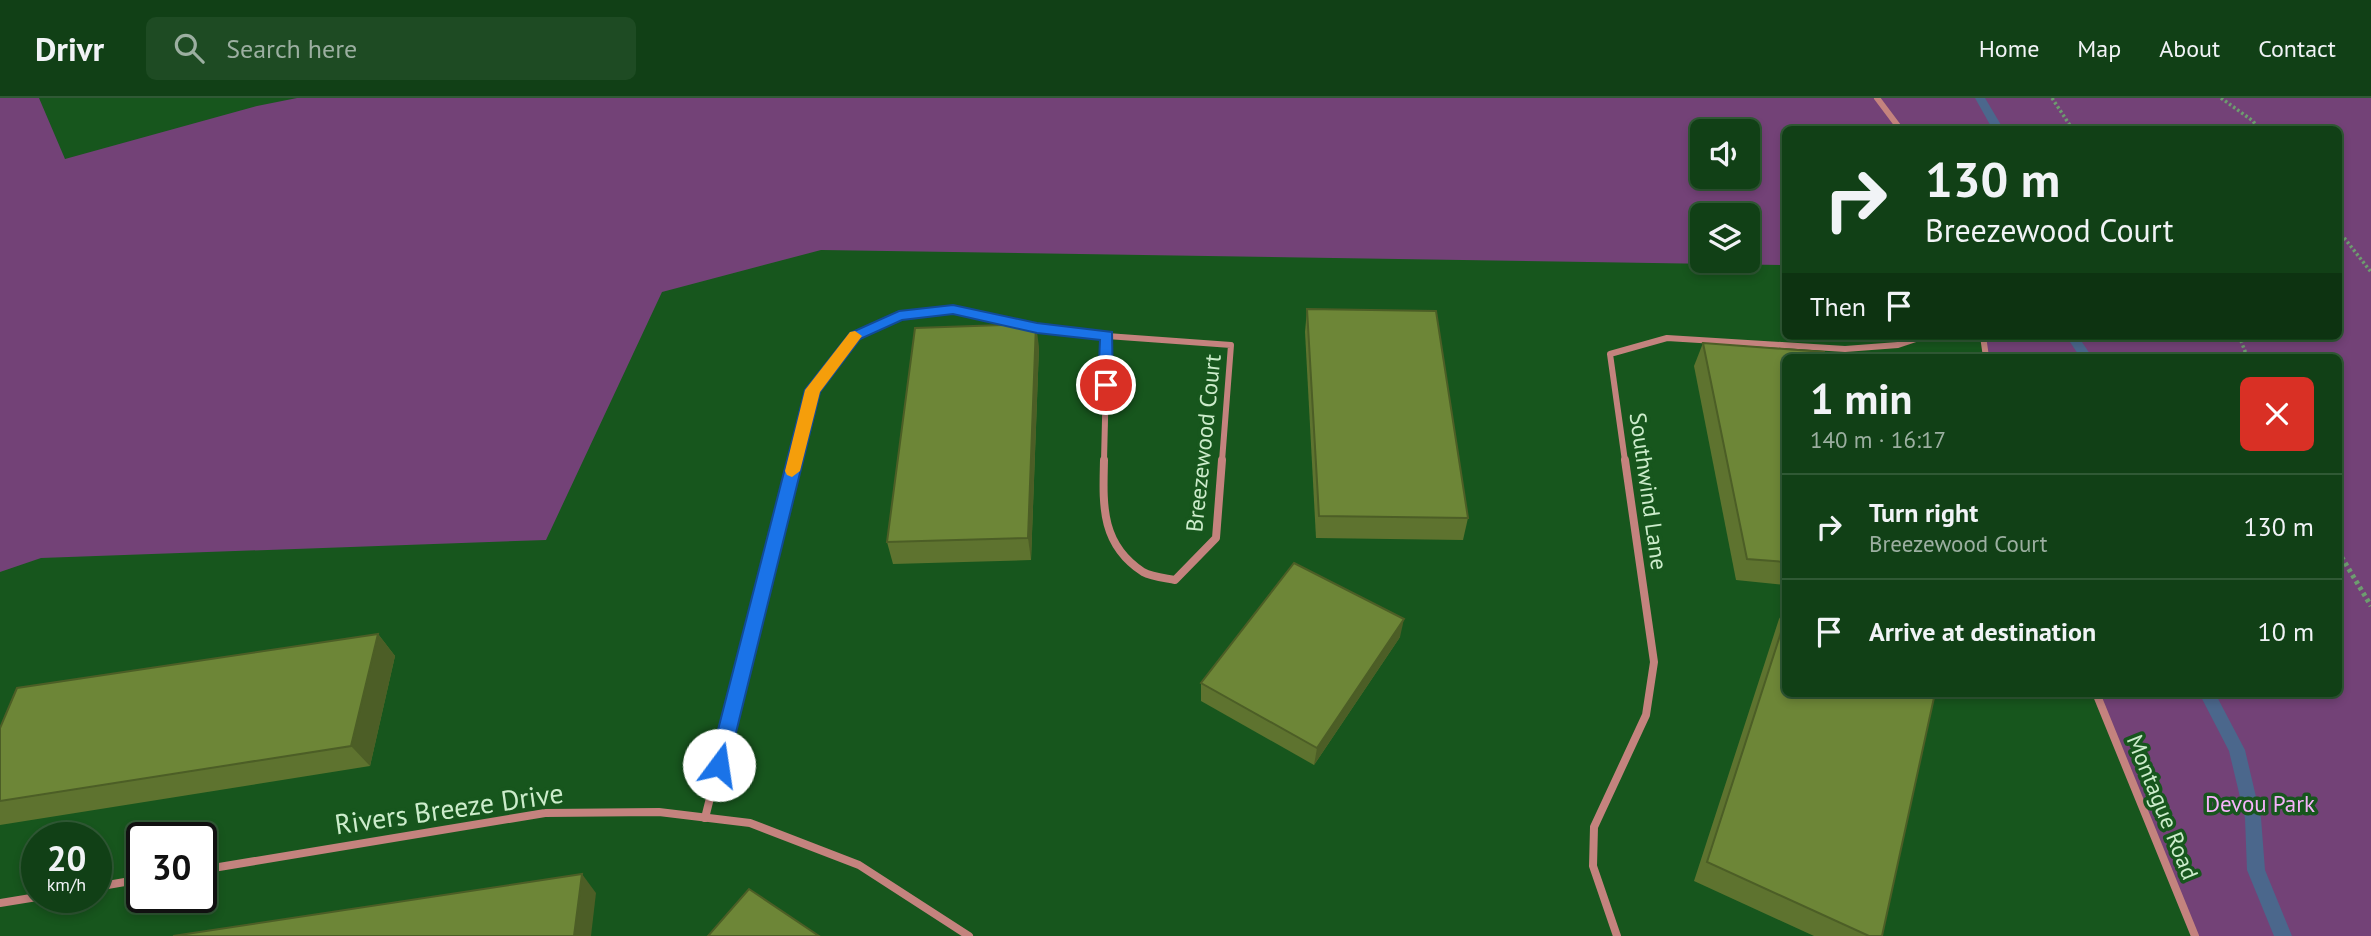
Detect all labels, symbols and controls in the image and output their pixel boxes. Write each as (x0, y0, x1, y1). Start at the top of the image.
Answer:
search box (146, 17, 636, 80)
text: Drivr (35, 27, 104, 70)
icon: search (170, 29, 208, 67)
text: Search here (226, 32, 357, 65)
text: Home (1979, 33, 2039, 64)
text: Map (2077, 33, 2121, 64)
text: About (2159, 33, 2220, 64)
text: Contact (2258, 33, 2336, 64)
map controls (1690, 119, 1760, 273)
button: sound (1690, 119, 1760, 189)
text: 130 m (1925, 147, 2060, 211)
icon: right (1810, 154, 1901, 245)
button: layers (1690, 203, 1760, 273)
text: Breezewood Court (1925, 209, 2174, 251)
icon: arrive (1880, 287, 1918, 325)
text: Then (1810, 290, 1866, 323)
street label: Breezewood Court (1179, 352, 1227, 533)
pin (1076, 355, 1136, 415)
icon: arrive (1087, 366, 1125, 404)
text: 1 min (1810, 371, 1912, 426)
button: close (2240, 377, 2314, 451)
street label: Southwind Lane (1624, 410, 1674, 572)
text: 140 m · 16:17 (1810, 425, 1946, 454)
text: Turn right (1869, 496, 1978, 529)
icon: right (1810, 508, 1848, 546)
text: 130 m (2243, 510, 2314, 543)
text: Breezewood Court (1869, 529, 2048, 558)
icon: arrive (1810, 613, 1848, 651)
text: Arrive at destination (1869, 615, 2096, 648)
text: 10 m (2258, 615, 2314, 648)
position arrow (682, 728, 756, 802)
street label: Montague Road (2121, 730, 2205, 884)
street label: Rivers Breeze Drive (332, 774, 566, 842)
park label: Devou Park (2205, 789, 2315, 818)
speed limit sign: 30 (126, 822, 217, 913)
text: 20 (47, 835, 86, 881)
text: km/h (47, 873, 86, 896)

